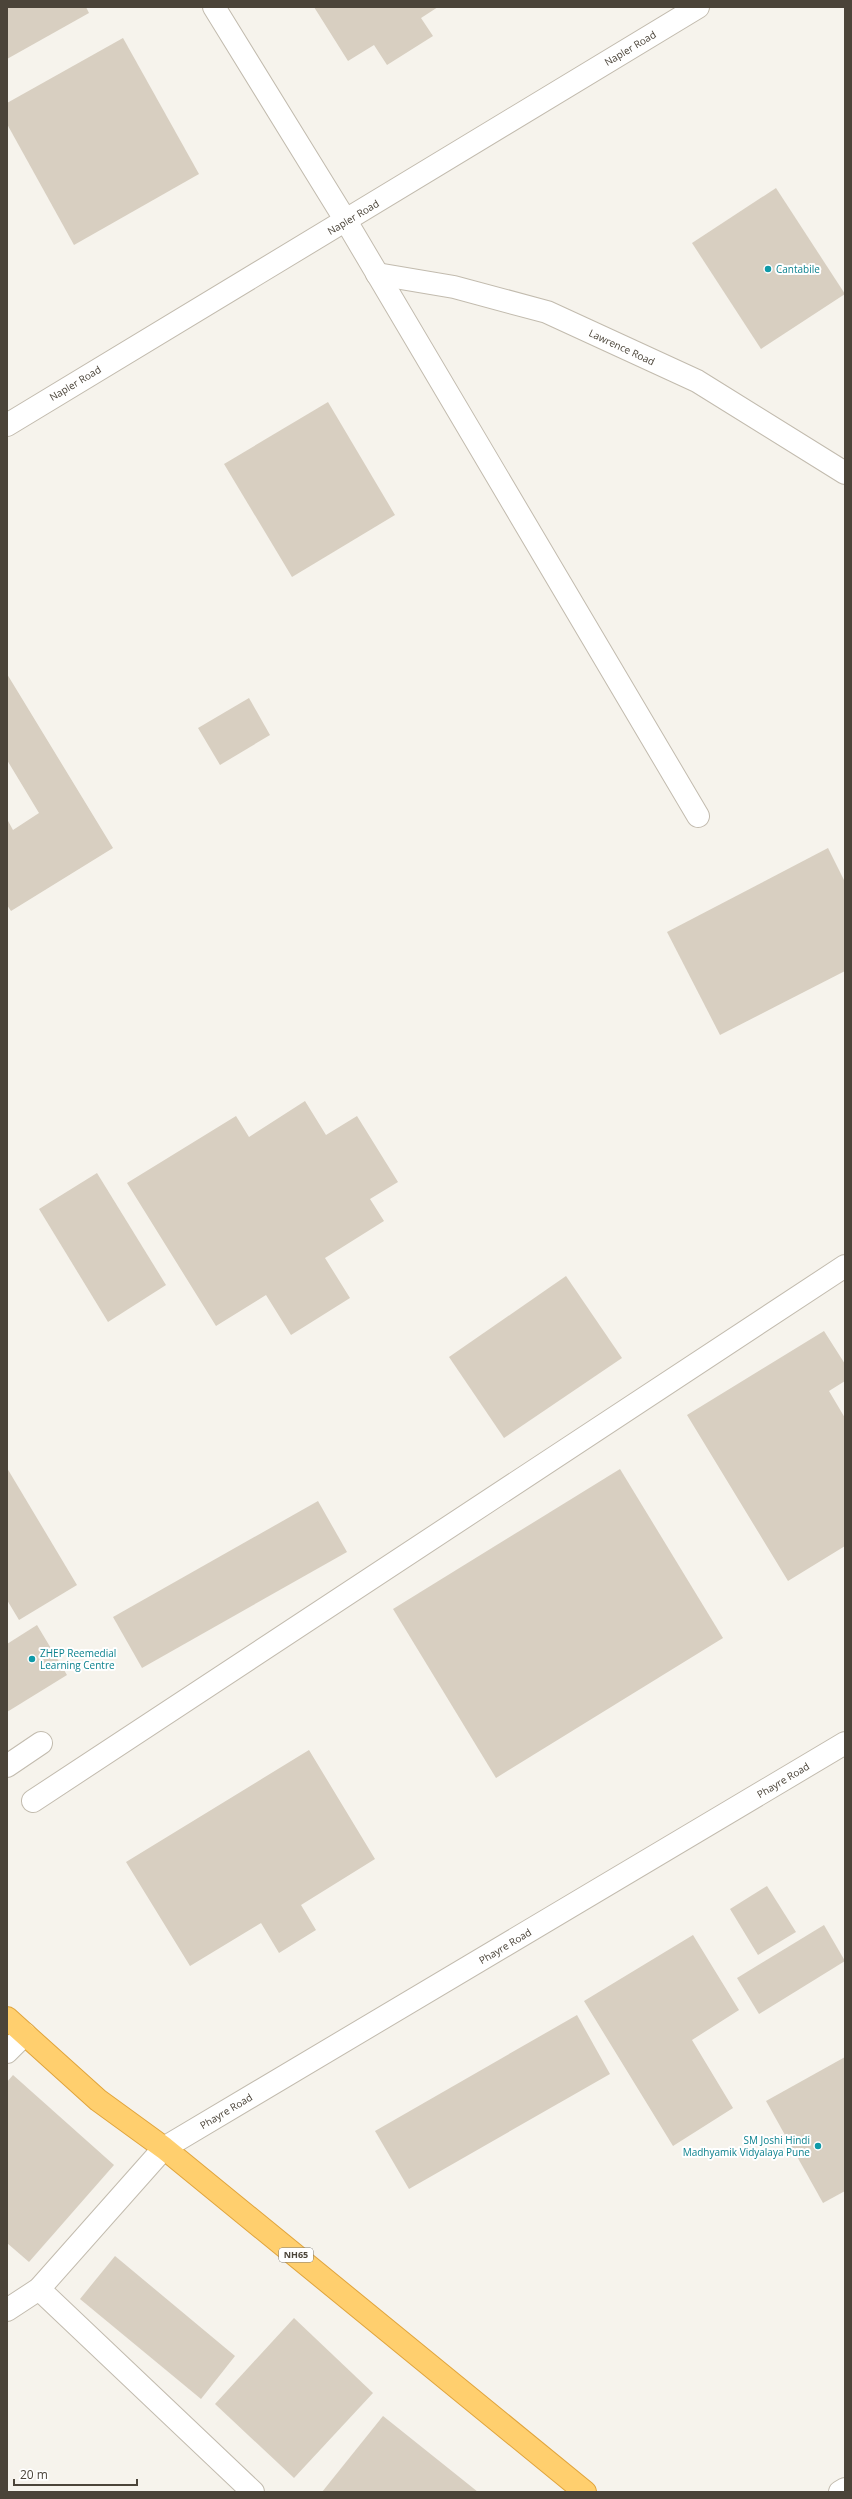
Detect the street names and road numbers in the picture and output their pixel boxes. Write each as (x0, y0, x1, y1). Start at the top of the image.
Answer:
street label: Napler Road (602, 27, 658, 69)
street label: Napler Road (325, 196, 381, 238)
street label: Lawrence Road (587, 326, 657, 368)
street label: Napler Road (47, 362, 103, 404)
street label: Phayre Road (754, 1759, 812, 1801)
street label: Phayre Road (476, 1925, 534, 1967)
street label: Phayre Road (197, 2090, 255, 2132)
road number: NH65 (279, 2248, 313, 2262)

